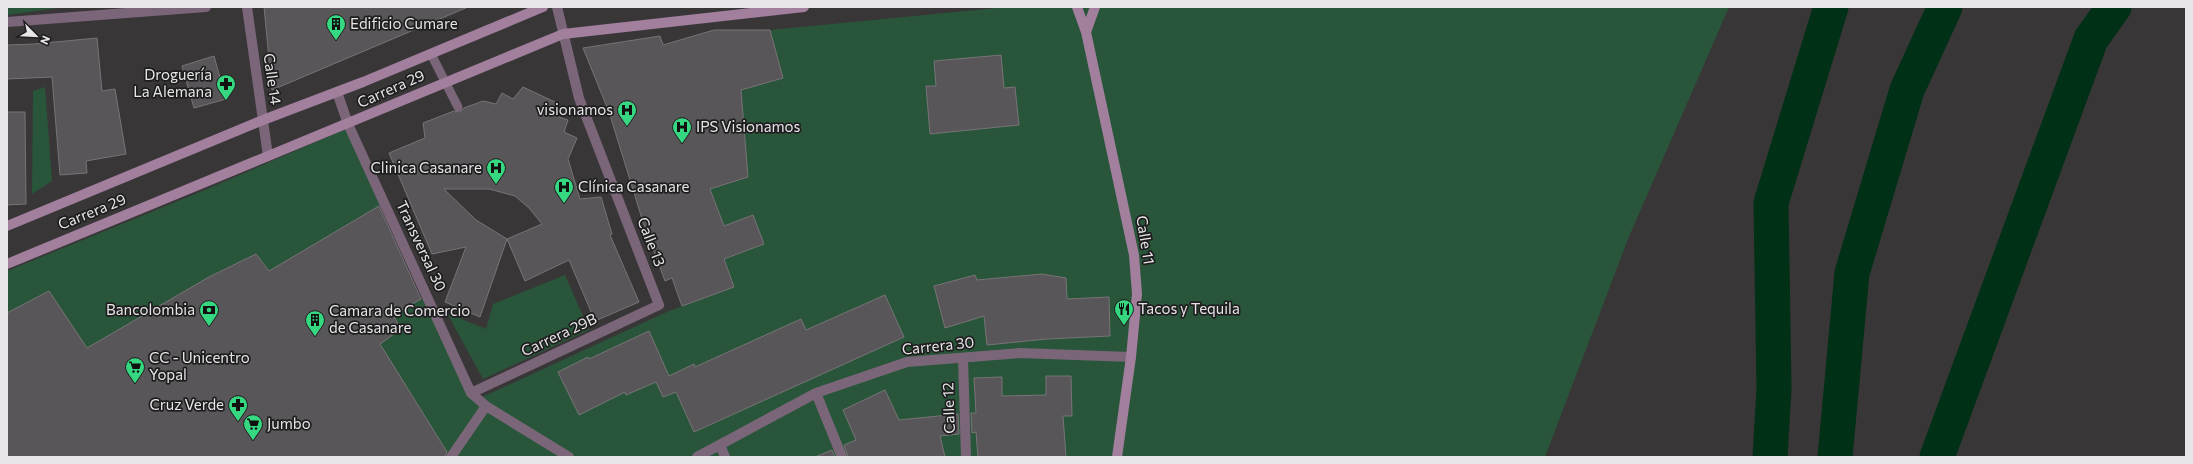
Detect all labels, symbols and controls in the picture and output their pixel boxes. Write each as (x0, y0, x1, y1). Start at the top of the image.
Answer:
building icon: Edificio Cumare (325, 13, 347, 41)
place label: Edificio Cumare (350, 14, 458, 32)
north arrow (16, 16, 56, 56)
text: N (38, 34, 53, 47)
street label: Calle 14 (260, 52, 286, 106)
place label: Droguería La Alemana (133, 65, 212, 100)
street label: Carrera 29 (354, 65, 427, 111)
pharmacy icon: Droguería La Alemana (215, 73, 237, 101)
hospital icon: visionamos (616, 99, 638, 127)
place label: visionamos (537, 100, 613, 118)
hospital icon: IPS Visionamos (671, 116, 693, 144)
place label: IPS Visionamos (696, 117, 800, 135)
hospital icon: Clinica Casanare (485, 157, 507, 185)
place label: Clinica Casanare (371, 158, 482, 176)
hospital icon: Clínica Casanare (553, 176, 575, 204)
place label: Clínica Casanare (578, 177, 689, 195)
street label: Carrera 29 (55, 189, 128, 233)
street label: Transversal 30 (393, 197, 451, 294)
street label: Calle 13 (634, 214, 670, 269)
street label: Calle 11 (1133, 214, 1159, 266)
restaurant icon: Tacos y Tequila (1113, 298, 1135, 326)
bank icon: Bancolombia (198, 299, 220, 327)
place label: Tacos y Tequila (1138, 299, 1240, 317)
place label: Bancolombia (106, 300, 195, 318)
place label: Camara de Comercio de Casanare (329, 301, 470, 336)
building icon: Camara de Comercio de Casanare (304, 309, 326, 337)
street label: Carrera 29B (518, 309, 600, 359)
street label: Carrera 30 (901, 332, 975, 358)
place label: CC - Unicentro Yopal (149, 348, 250, 383)
supermarket icon: CC - Unicentro Yopal (124, 356, 146, 384)
street label: Calle 12 (938, 382, 958, 434)
pharmacy icon: Cruz Verde (227, 394, 249, 422)
place label: Cruz Verde (150, 395, 224, 413)
supermarket icon: Jumbo (242, 413, 264, 441)
place label: Jumbo (267, 414, 311, 432)

